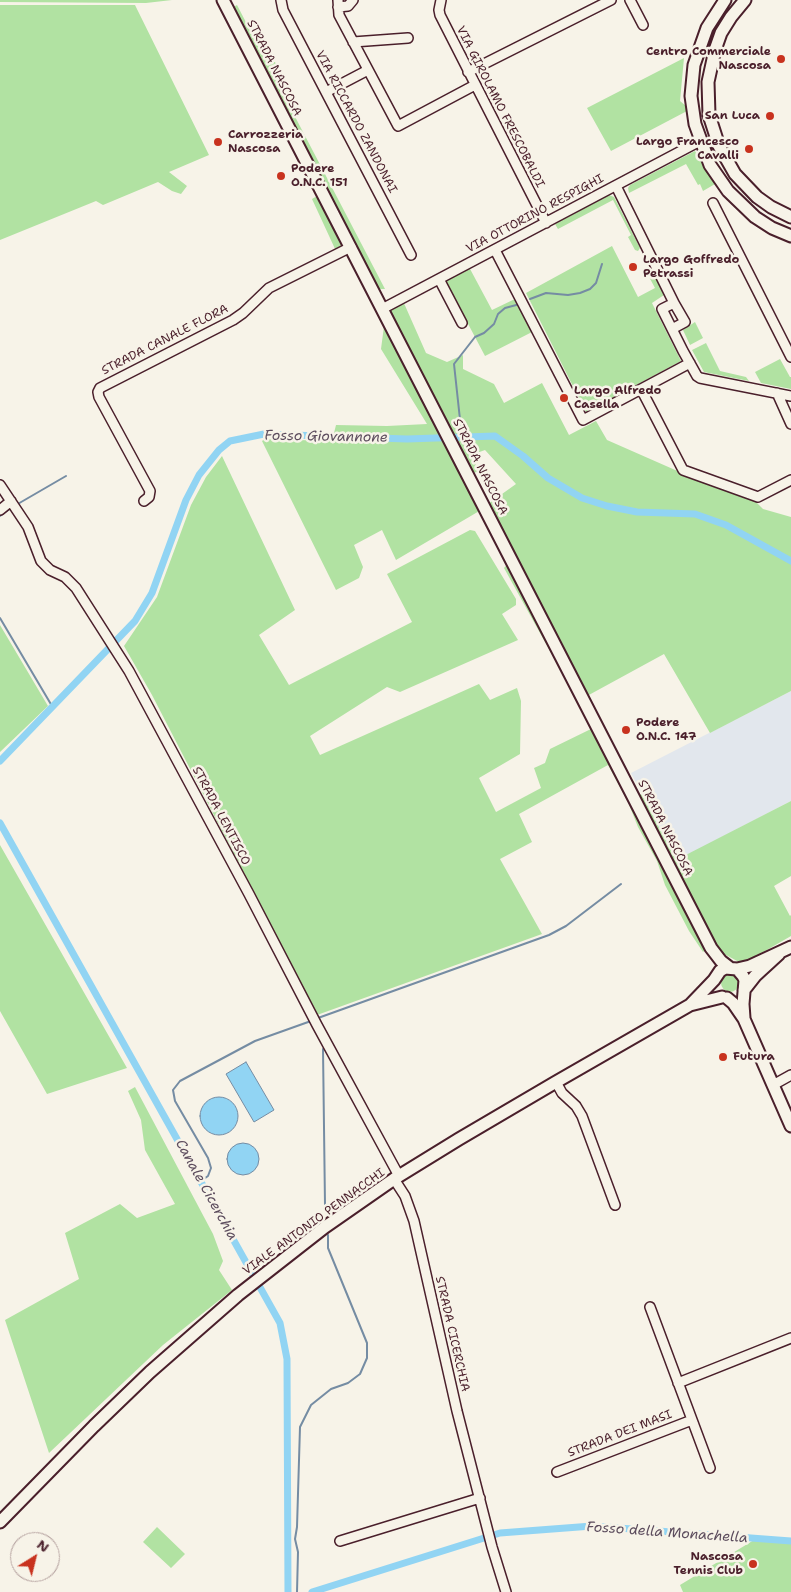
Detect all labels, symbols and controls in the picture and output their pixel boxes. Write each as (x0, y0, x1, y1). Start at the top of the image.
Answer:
street label: STRADA NASCOSA (244, 17, 304, 119)
street label: VIA GIROLAMO FRESCOBALDI (453, 24, 547, 190)
place label: Centro Commerciale Nascosa (646, 45, 771, 73)
street label: VIA RICCARDO ZANDONAI (312, 48, 400, 196)
marker: Centro Commerciale Nascosa (775, 53, 787, 65)
place label: San Luca (705, 109, 760, 123)
marker: San Luca (764, 110, 776, 122)
place label: Carrozzeria Nascosa (228, 128, 303, 156)
place label: Largo Francesco Cavalli (636, 135, 739, 163)
marker: Carrozzeria Nascosa (212, 136, 224, 148)
marker: Largo Francesco Cavalli (743, 143, 755, 155)
place label: Podere O.N.C. 151 (291, 162, 348, 190)
marker: Podere O.N.C. 151 (275, 170, 287, 182)
street label: VIA OTTORINO RESPIGHI (464, 172, 606, 256)
place label: Largo Goffredo Petrassi (643, 253, 739, 281)
marker: Largo Goffredo Petrassi (627, 261, 639, 273)
street label: STRADA CANALE FLORA (99, 302, 231, 378)
place label: Largo Alfredo Casella (574, 384, 661, 412)
marker: Largo Alfredo Casella (558, 392, 570, 404)
street label: STRADA NASCOSA (450, 416, 510, 518)
water label: Fosso Giovannone (264, 428, 388, 446)
place label: Podere O.N.C. 147 (636, 716, 696, 744)
marker: Podere O.N.C. 147 (620, 724, 632, 736)
street label: STRADA LENTISCO (189, 764, 253, 868)
street label: STRADA NASCOSA (635, 777, 695, 879)
place label: Futura (733, 1050, 775, 1064)
marker: Futura (717, 1051, 729, 1063)
water label: Canale Cicerchia (171, 1137, 241, 1243)
street label: VIALE ANTONIO PENNACCHI (240, 1166, 388, 1278)
street label: STRADA CICERCHIA (432, 1275, 472, 1393)
street label: STRADA DEI MASI (566, 1407, 674, 1461)
water label: Fosso della Monachella (586, 1519, 748, 1547)
north arrow (10, 1532, 60, 1582)
text: N (33, 1535, 53, 1556)
place label: Nascosa Tennis Club (674, 1550, 743, 1578)
marker: Nascosa Tennis Club (747, 1558, 759, 1570)

